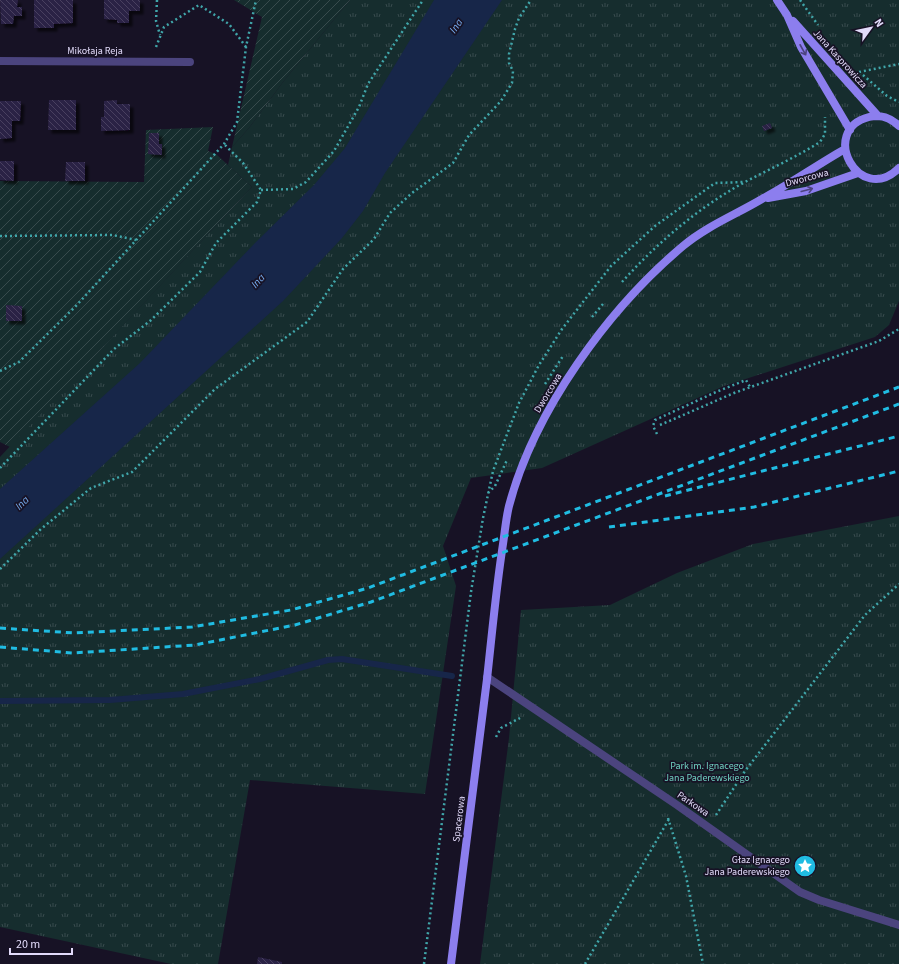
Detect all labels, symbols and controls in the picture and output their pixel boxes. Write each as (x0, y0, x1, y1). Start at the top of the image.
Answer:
north arrow (851, 8, 891, 48)
water label: Ina (446, 16, 466, 36)
text: N (871, 16, 887, 30)
street label: Jana Kasprowicza (810, 26, 870, 92)
street label: Mikołaja Reja (67, 44, 123, 58)
one-way arrow (800, 44, 808, 56)
street label: Dworcowa (784, 166, 830, 190)
one-way arrow (800, 186, 813, 193)
water label: Ina (248, 271, 268, 291)
street label: Dworcowa (531, 371, 565, 415)
water label: Ina (12, 493, 32, 513)
park label: Park im. Ignacego Jana Paderewskiego (664, 759, 750, 785)
street label: Parkowa (674, 788, 712, 820)
street label: Spacerowa (449, 795, 469, 843)
place label: Głaz Ignacego Jana Paderewskiego (705, 853, 790, 879)
place icon: Głaz Ignacego Jana Paderewskiego (792, 853, 818, 879)
scale bar (10, 930, 72, 956)
text: 20 m (16, 936, 40, 953)

